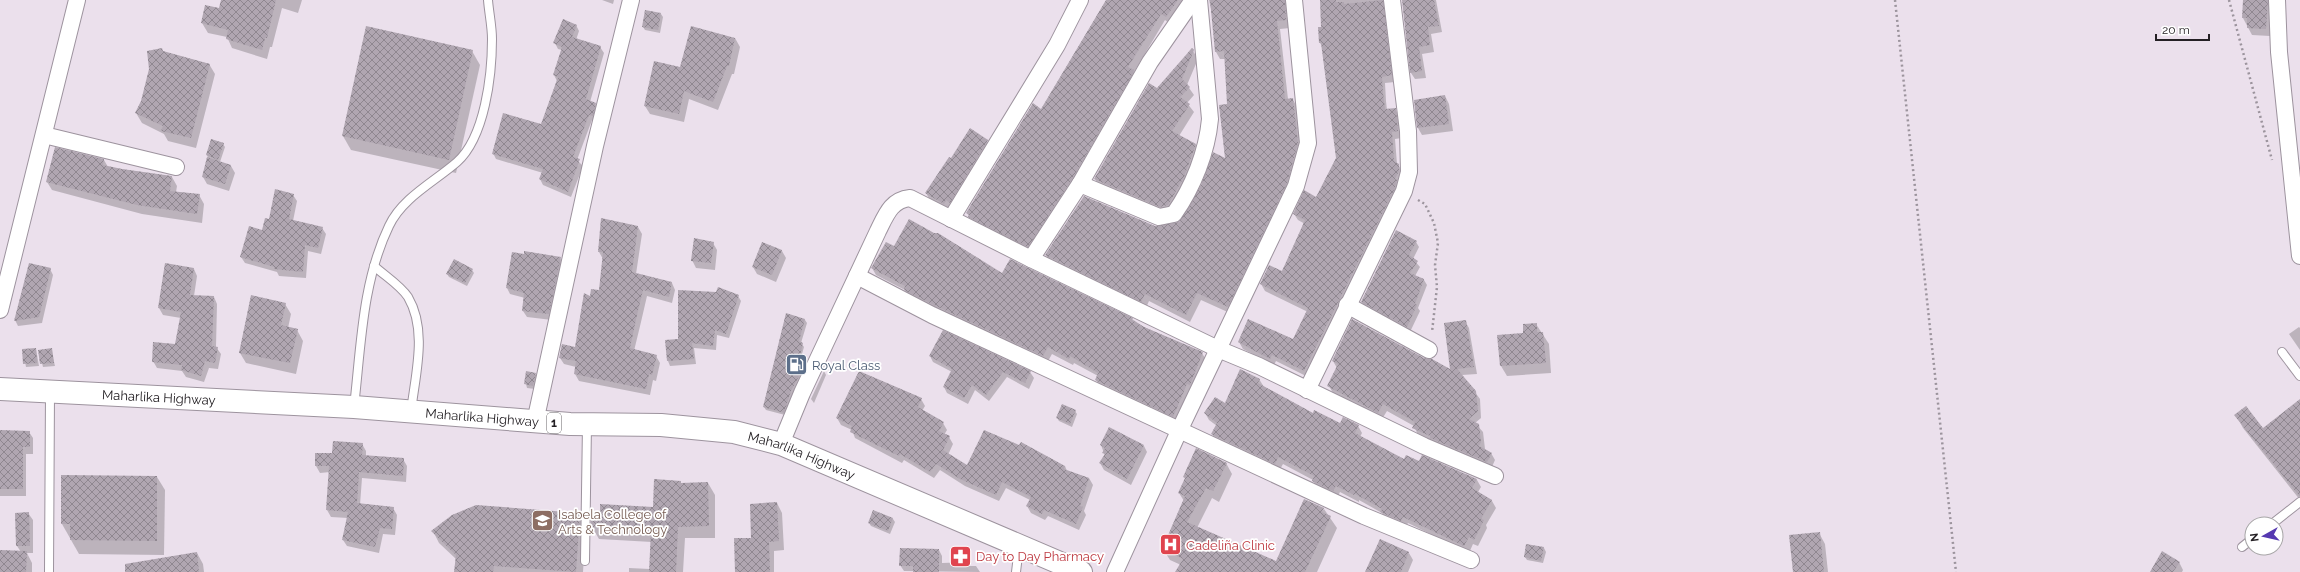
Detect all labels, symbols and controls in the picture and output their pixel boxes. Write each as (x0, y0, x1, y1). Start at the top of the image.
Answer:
scale bar (2156, 16, 2209, 42)
text: 20 m (2162, 23, 2190, 37)
fuel station icon: Royal Class (783, 352, 809, 378)
place label: Royal Class (812, 358, 880, 373)
street label: Maharlika Highway (102, 387, 216, 407)
street label: Maharlika Highway (425, 405, 539, 429)
road number: 1 (547, 413, 561, 433)
street label: Maharlika Highway (746, 428, 857, 482)
place label: Isabela College of Arts & Technology (558, 507, 667, 537)
school or university icon: Isabela College of Arts & Technology (530, 508, 556, 534)
north arrow (2244, 516, 2284, 556)
hospital icon: Cadeliña Clinic (1157, 532, 1183, 558)
text: N (2248, 532, 2262, 542)
place label: Cadeliña Clinic (1186, 538, 1275, 553)
pharmacy icon: Day to Day Pharmacy (947, 543, 973, 569)
place label: Day to Day Pharmacy (976, 549, 1104, 564)

